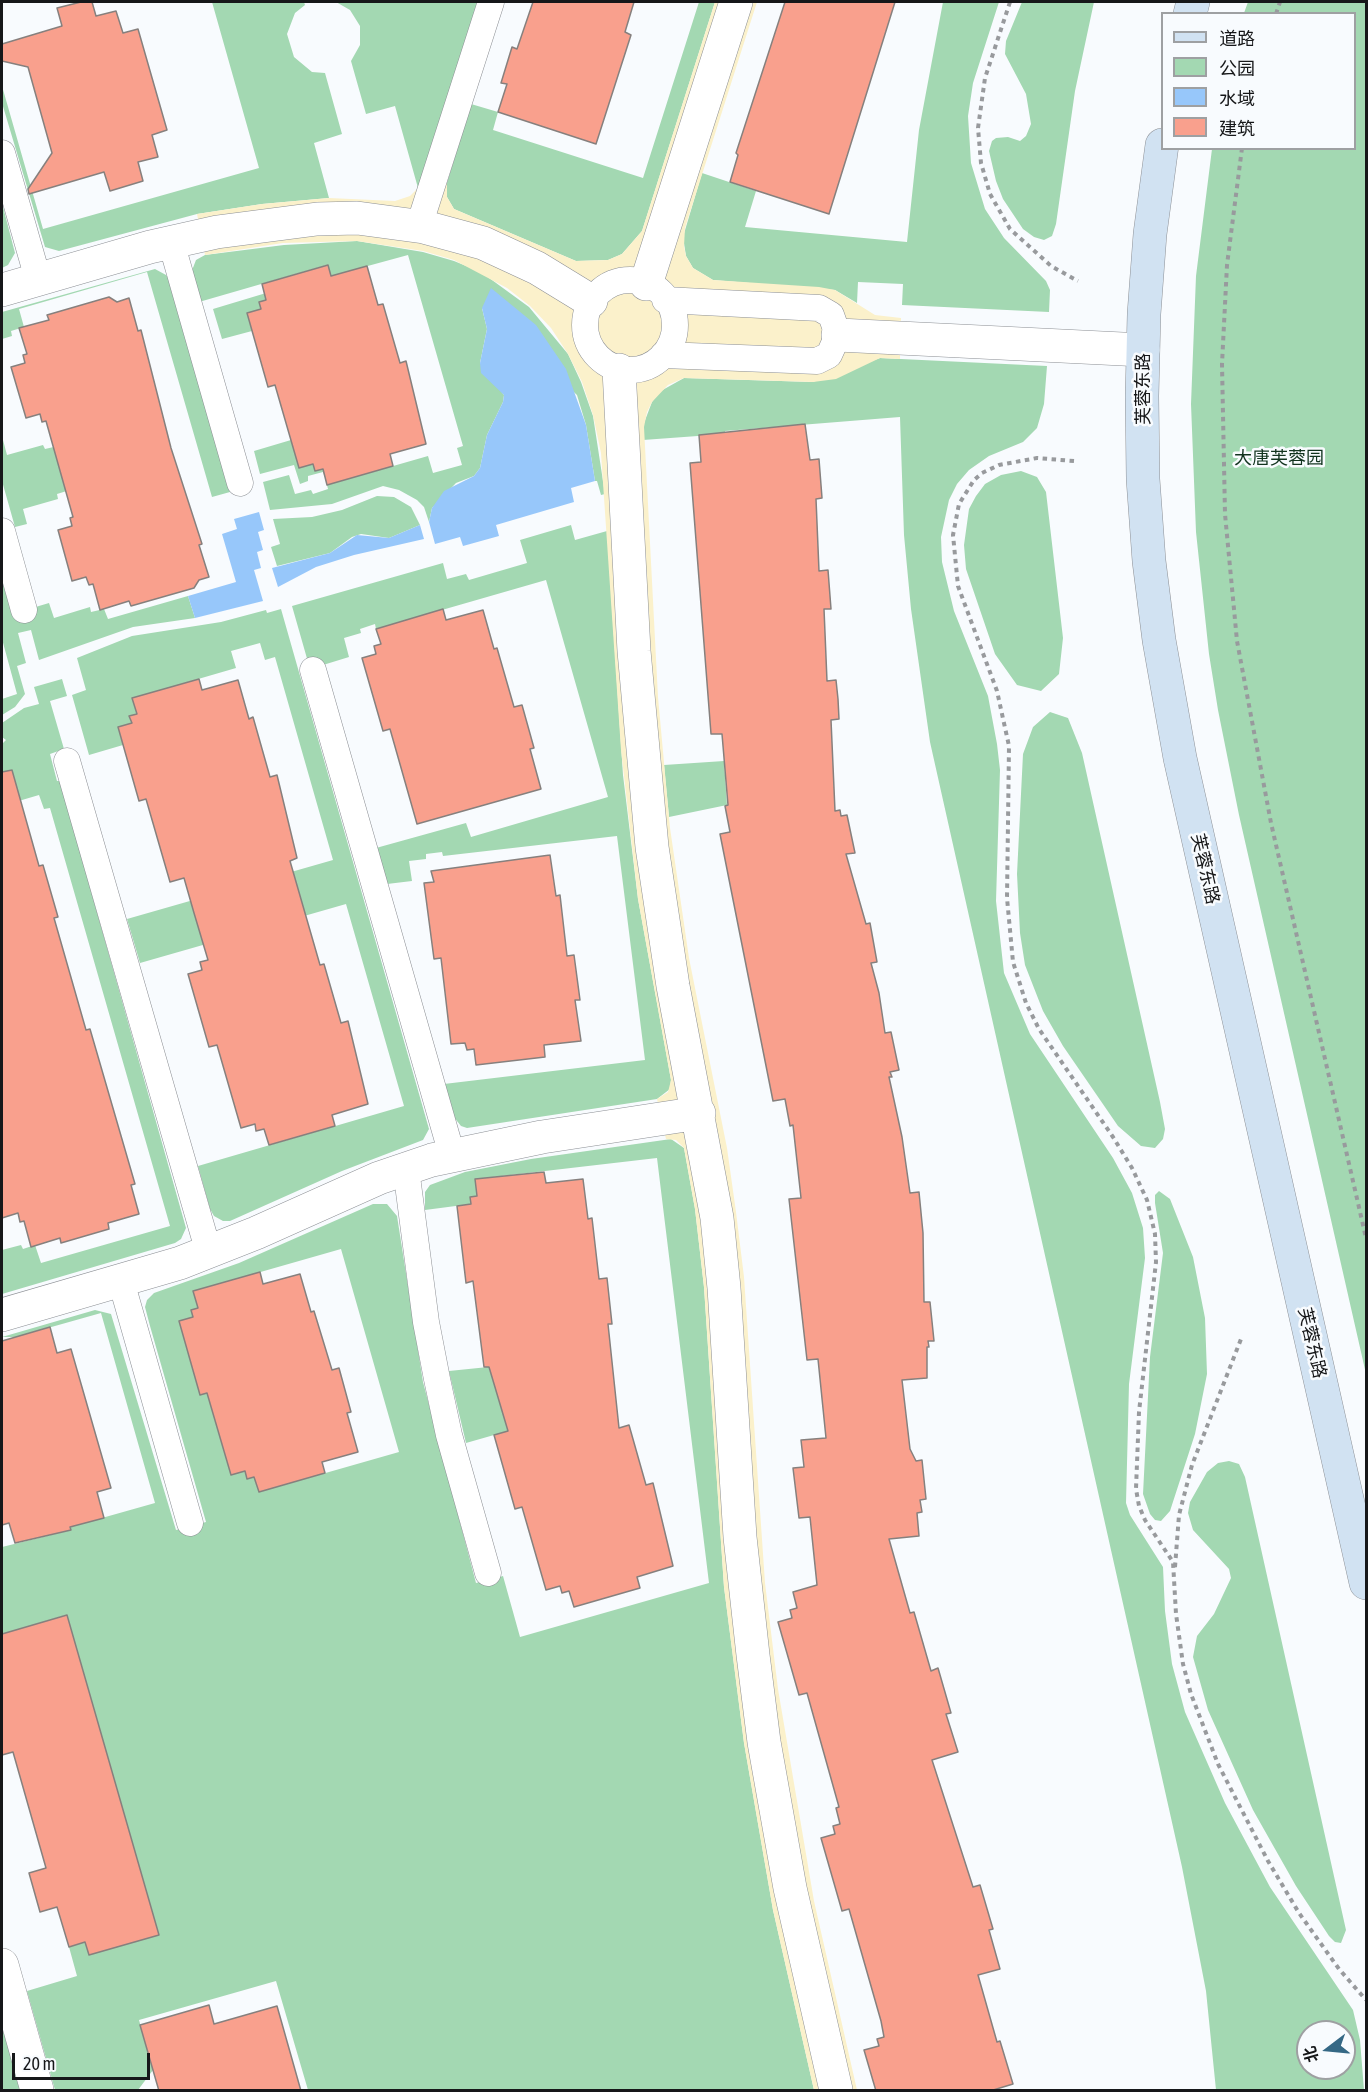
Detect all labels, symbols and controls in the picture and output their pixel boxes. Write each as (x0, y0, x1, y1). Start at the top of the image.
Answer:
legend (1161, 12, 1356, 150)
text: 道路 (1219, 28, 1255, 49)
text: 公园 (1219, 58, 1255, 79)
text: 水域 (1219, 88, 1255, 109)
text: 建筑 (1219, 118, 1255, 139)
street label: 芙蓉东路 (1132, 353, 1154, 425)
park label: 大唐芙蓉园 (1234, 447, 1324, 469)
street label: 芙蓉东路 (1186, 831, 1224, 907)
street label: 芙蓉东路 (1293, 1305, 1331, 1381)
north arrow (1296, 2020, 1356, 2080)
scale bar (15, 2041, 153, 2079)
text: 北 (1300, 2044, 1321, 2065)
text: 20 m (23, 2053, 55, 2074)

